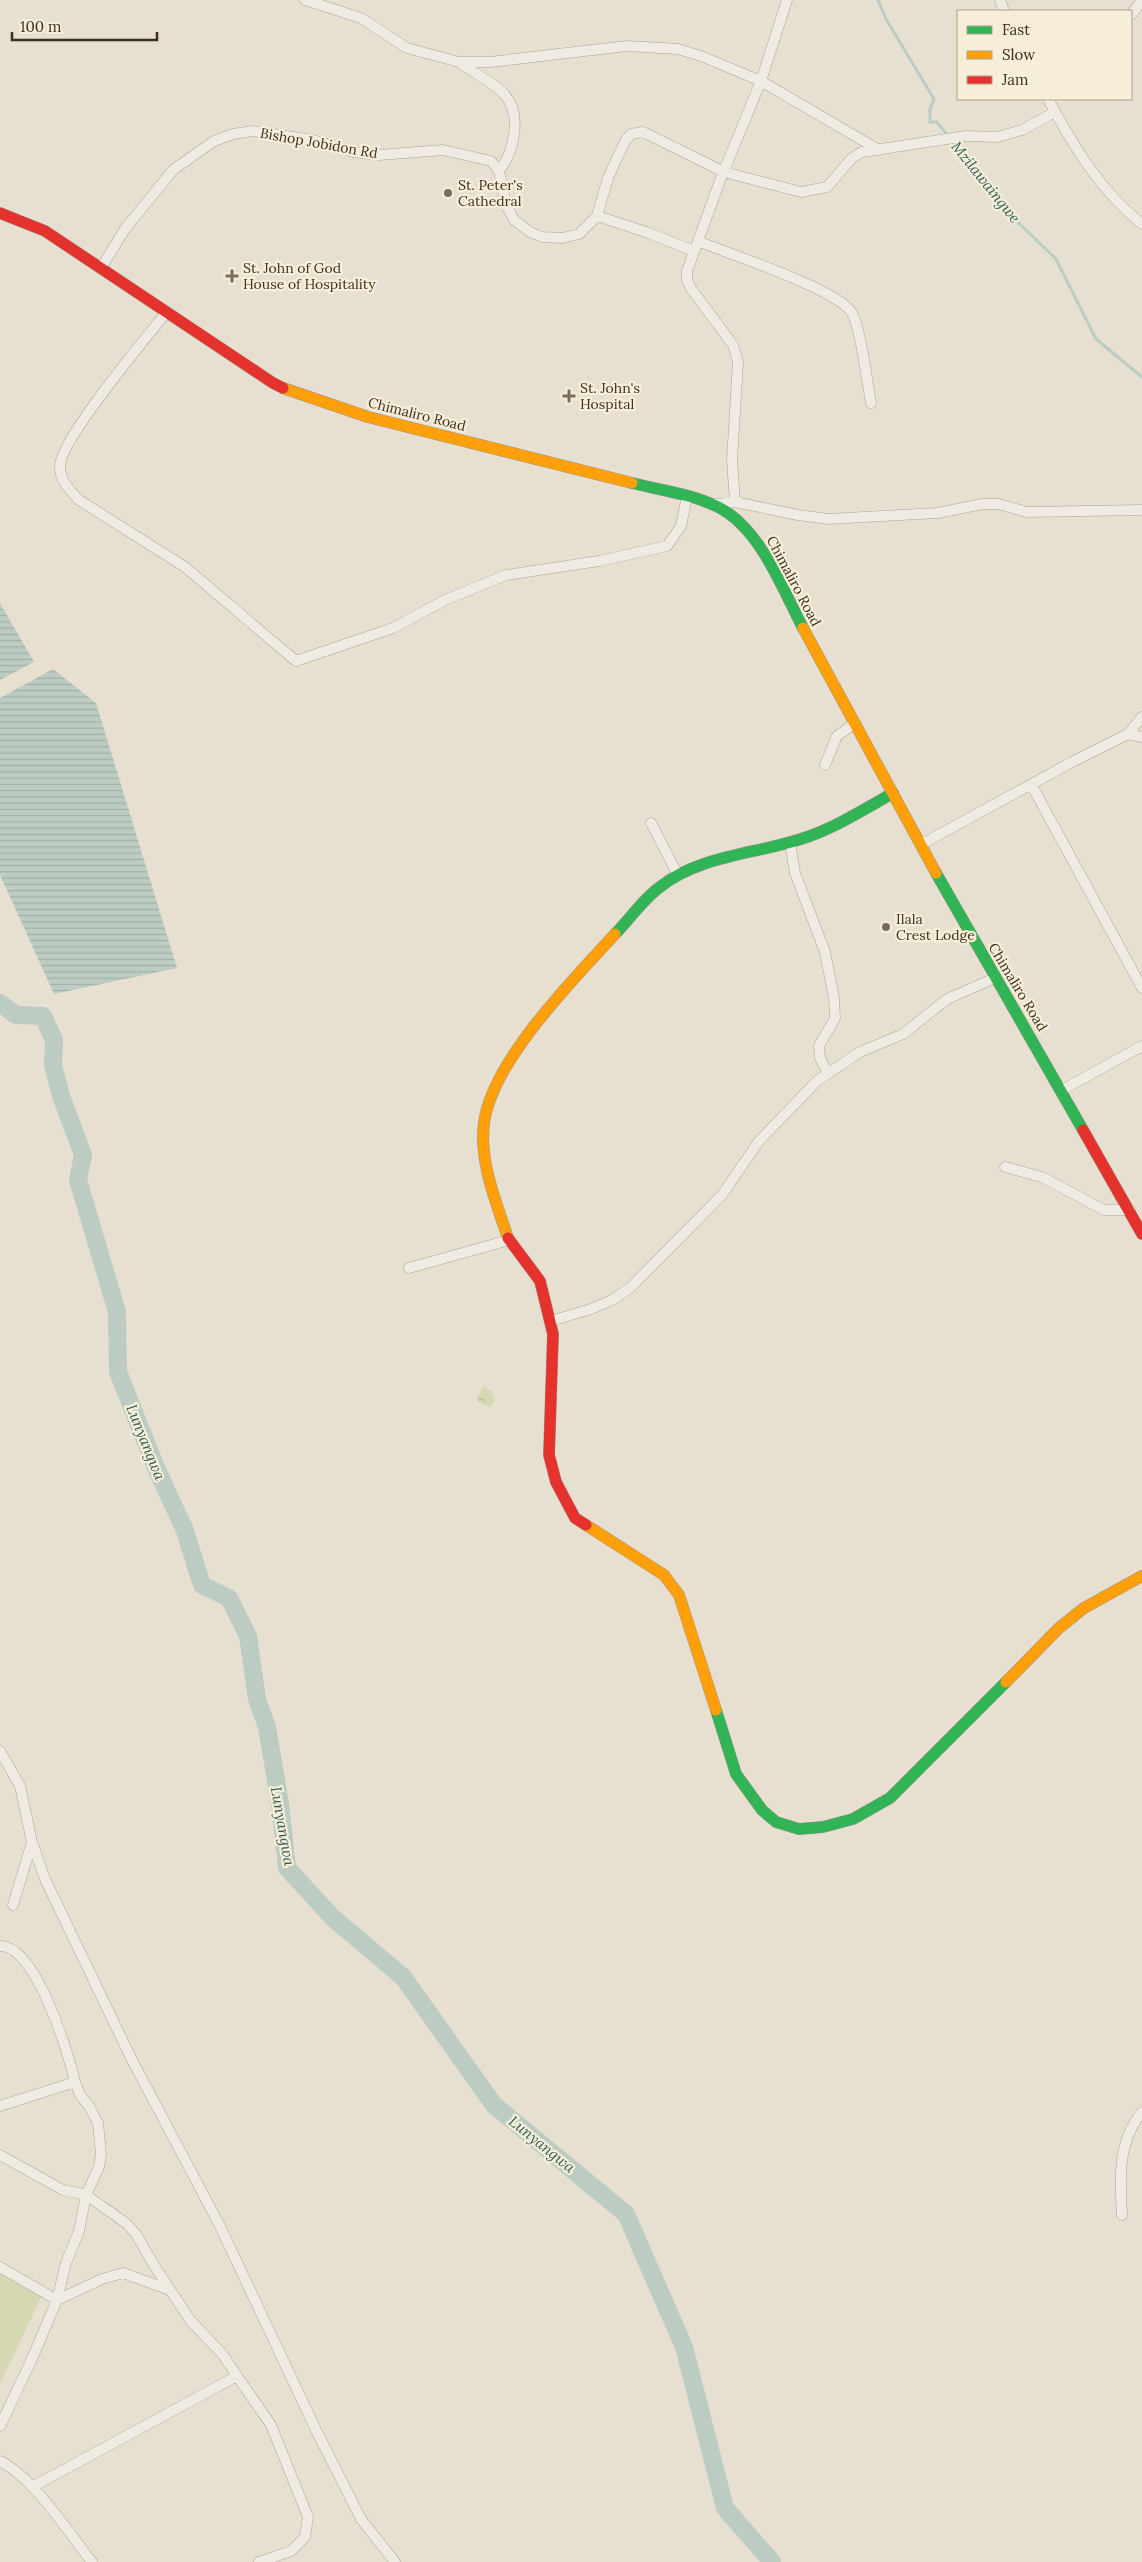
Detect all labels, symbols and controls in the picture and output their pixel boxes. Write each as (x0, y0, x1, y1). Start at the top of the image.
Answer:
scale bar (12, 10, 158, 42)
legend (957, 10, 1132, 100)
text: 100 m (20, 17, 61, 36)
text: Fast (1002, 20, 1030, 39)
text: Slow (1002, 45, 1035, 64)
text: Jam (1001, 70, 1029, 89)
street label: Bishop Jobidon Rd (259, 124, 379, 162)
water label: Mzilawaingwe (947, 137, 1025, 227)
place label: St. Peter's Cathedral (458, 176, 523, 210)
marker: St. Peter's Cathedral (442, 187, 454, 199)
place label: St. John of God House of Hospitality (243, 259, 376, 293)
marker: St. John of God House of Hospitality (225, 269, 239, 283)
place label: St. John's Hospital (580, 379, 640, 413)
marker: St. John's Hospital (562, 389, 576, 403)
street label: Chimaliro Road (366, 393, 468, 435)
street label: Chimaliro Road (763, 533, 825, 629)
place label: Ilala Crest Lodge (896, 910, 975, 944)
marker: Ilala Crest Lodge (880, 921, 892, 933)
street label: Chimaliro Road (985, 940, 1051, 1034)
water label: Lunyangwa (122, 1401, 170, 1483)
water label: Lunyangwa (267, 1785, 299, 1868)
water label: Lunyangwa (505, 2112, 580, 2177)

